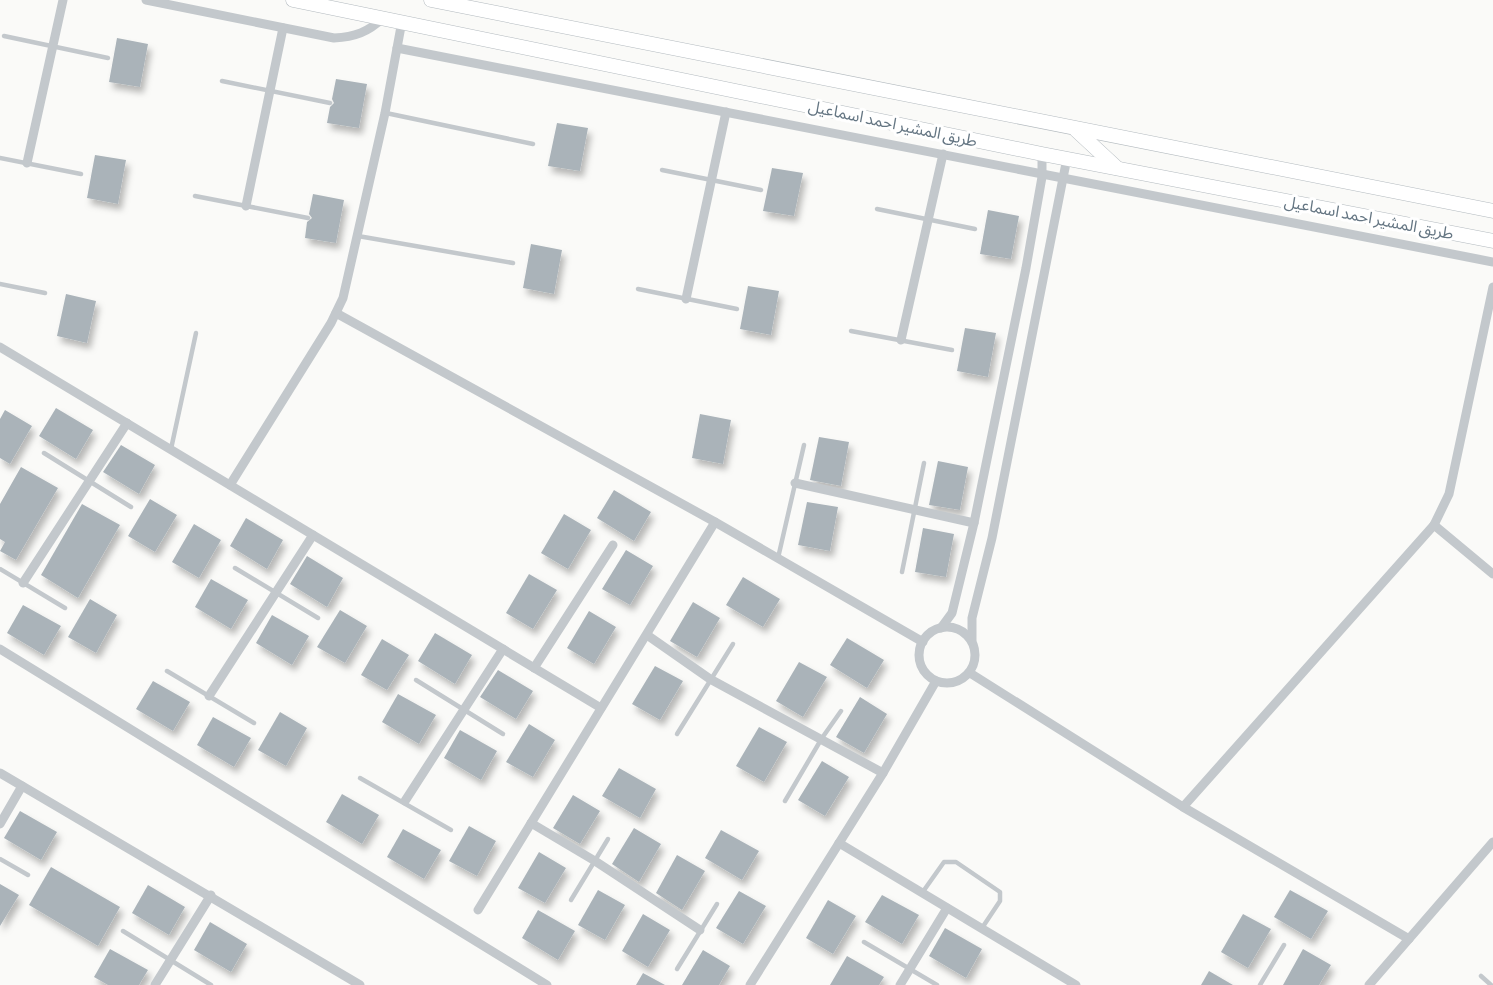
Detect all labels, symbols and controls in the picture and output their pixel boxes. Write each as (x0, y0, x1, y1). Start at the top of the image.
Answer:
street label: طريق المشير احمد اسماعيل (807, 97, 979, 152)
street label: طريق المشير احمد اسماعيل (1282, 193, 1455, 244)

